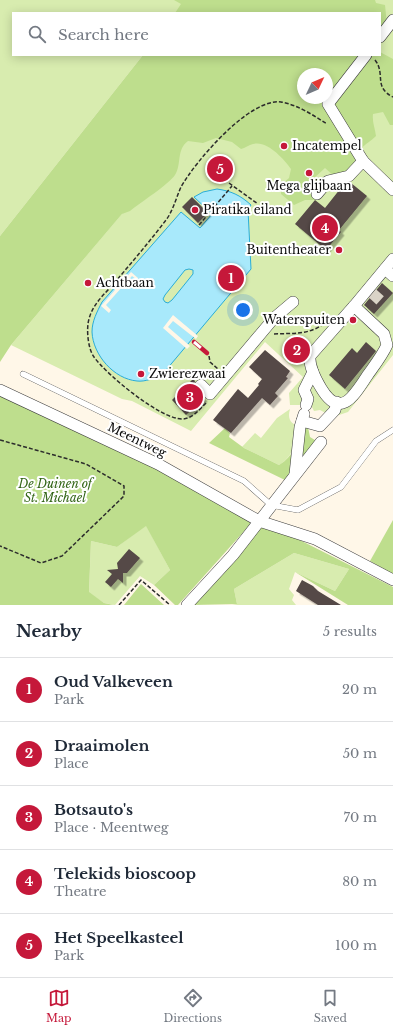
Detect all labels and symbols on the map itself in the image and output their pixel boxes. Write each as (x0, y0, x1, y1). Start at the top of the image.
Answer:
north arrow (297, 68, 333, 104)
place label: Incatempel (292, 138, 362, 153)
marker: Incatempel (279, 141, 289, 151)
pin: 5 (207, 154, 233, 184)
marker: Mega glijbaan (304, 168, 314, 178)
place label: Mega glijbaan (266, 178, 352, 193)
place label: Piratika eiland (203, 202, 292, 217)
marker: Piratika eiland (190, 205, 200, 215)
pin: 4 (312, 213, 338, 243)
place label: Buitentheater (247, 242, 331, 257)
marker: Buitentheater (334, 245, 344, 255)
pin: 1 (218, 263, 244, 293)
place label: Achtbaan (95, 275, 154, 290)
marker: Achtbaan (83, 278, 93, 288)
your location (233, 300, 253, 320)
place label: Waterspuiten (262, 312, 345, 327)
marker: Waterspuiten (348, 315, 358, 325)
pin: 2 (284, 335, 310, 365)
place label: Zwierezwaai (149, 366, 226, 381)
marker: Zwierezwaai (136, 369, 146, 379)
pin: 3 (177, 382, 203, 412)
street label: Meentweg (105, 419, 170, 461)
park label: De Duinen of St. Michael (17, 476, 95, 505)

